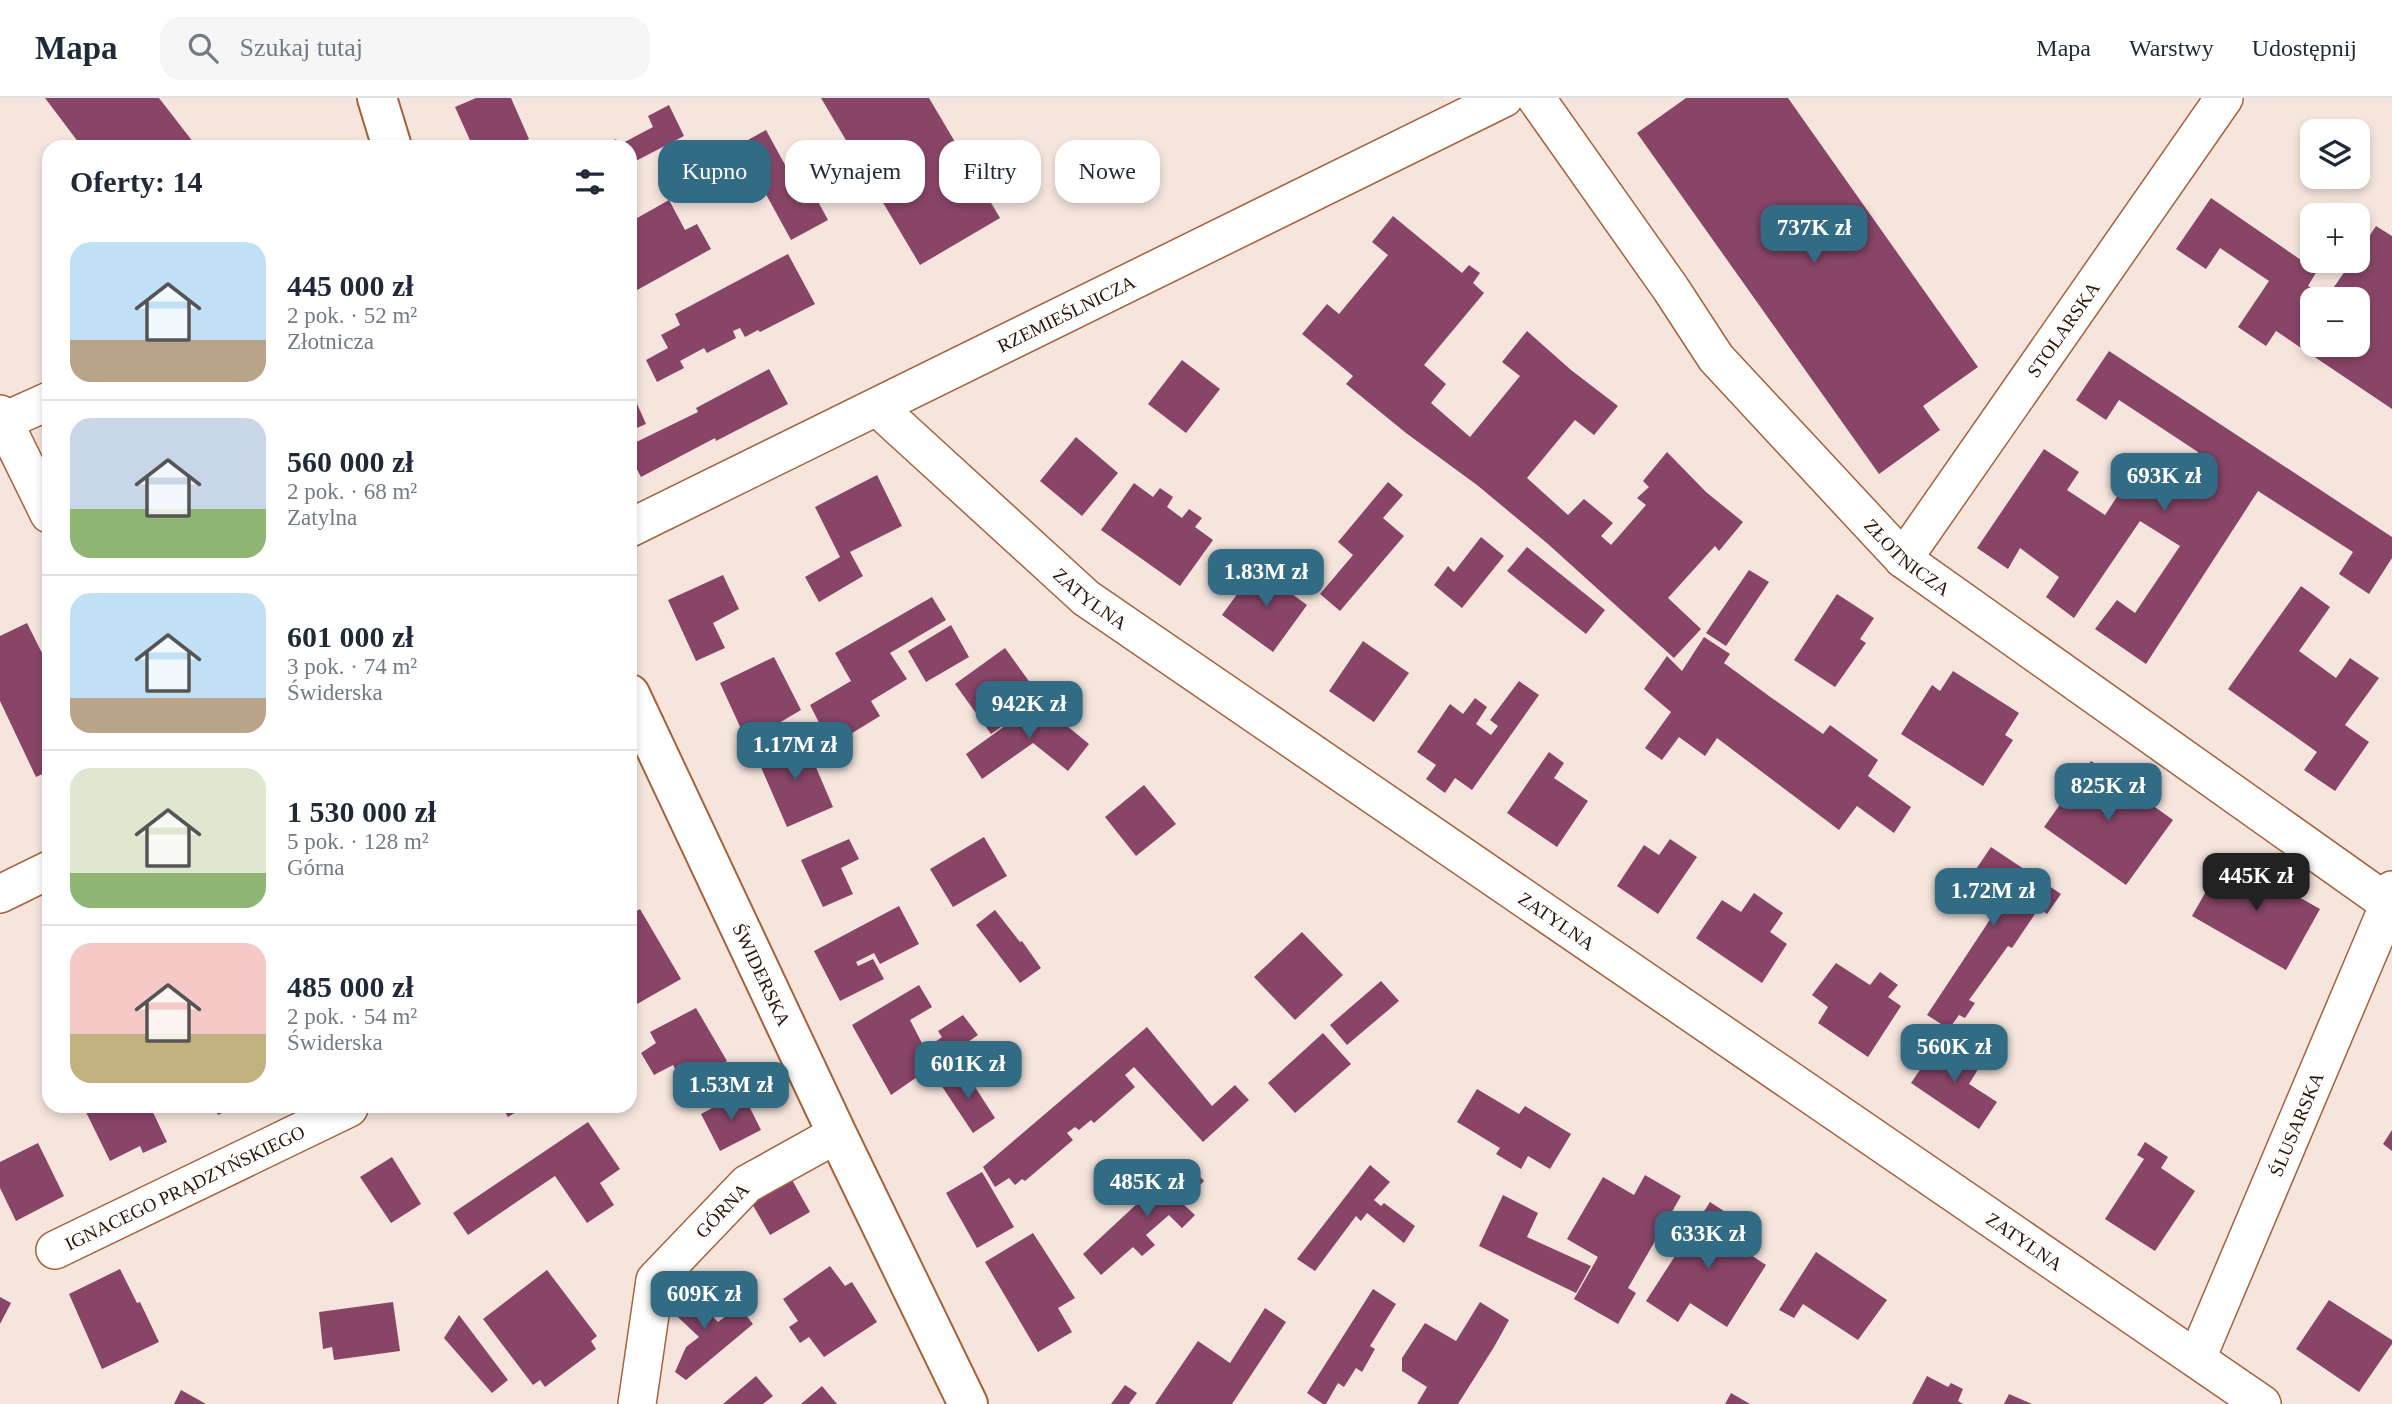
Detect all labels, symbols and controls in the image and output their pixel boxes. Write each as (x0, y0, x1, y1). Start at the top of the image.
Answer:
search box (160, 17, 650, 80)
icon: search (184, 29, 222, 67)
text: Mapa (35, 30, 118, 66)
text: Szukaj tutaj (240, 33, 363, 62)
text: Mapa (2036, 35, 2091, 61)
text: Warstwy (2129, 35, 2214, 61)
text: Udostępnij (2252, 35, 2357, 61)
map controls (2300, 119, 2370, 357)
button: layers (2300, 119, 2370, 189)
chip: Kupno (658, 140, 771, 203)
chip: Wynajem (785, 140, 925, 203)
chip: Filtry (939, 140, 1041, 203)
chip: Nowe (1055, 140, 1160, 203)
icon: filters (571, 163, 609, 201)
text: Oferty: 14 (70, 165, 202, 198)
button: + (2300, 203, 2370, 273)
pin: 737K zł (1749, 206, 1879, 265)
text: 737K zł (1777, 215, 1851, 240)
text: 445 000 zł (287, 269, 414, 302)
icon: home (126, 270, 210, 354)
street label: RZEMIEŚLNICZA (994, 271, 1139, 356)
street label: STOLARSKA (2022, 277, 2104, 381)
button: − (2300, 287, 2370, 357)
text: 2 pok. · 52 m² (287, 303, 417, 328)
text: Złotnicza (287, 329, 374, 354)
text: 560 000 zł (287, 445, 414, 478)
icon: home (126, 446, 210, 530)
pin: 693K zł (2099, 454, 2229, 513)
text: 693K zł (2127, 463, 2201, 488)
text: 2 pok. · 68 m² (287, 479, 417, 504)
text: Zatylna (287, 505, 357, 530)
street label: ZŁOTNICZA (1860, 514, 1955, 600)
pin: 1.83M zł (1194, 550, 1338, 609)
text: 1.83M zł (1224, 559, 1308, 584)
street label: ZATYLNA (1049, 563, 1132, 634)
text: 601 000 zł (287, 620, 414, 653)
icon: home (126, 621, 210, 705)
text: 3 pok. · 74 m² (287, 654, 417, 679)
text: Świderska (287, 680, 383, 705)
pin: 942K zł (964, 682, 1094, 741)
text: 942K zł (992, 691, 1066, 716)
pin: 1.17M zł (723, 722, 867, 782)
text: 1.17M zł (753, 732, 837, 757)
pin: 825K zł (2043, 764, 2173, 823)
text: 825K zł (2071, 773, 2145, 798)
text: 1 530 000 zł (287, 795, 436, 828)
icon: home (126, 796, 210, 880)
text: 5 pok. · 128 m² (287, 829, 429, 854)
pin: 445K zł (2191, 854, 2321, 913)
text: Górna (287, 855, 344, 880)
text: 445K zł (2219, 863, 2293, 888)
pin: 1.72M zł (1921, 868, 2065, 928)
text: 1.72M zł (1951, 878, 2035, 903)
street label: ZATYLNA (1515, 887, 1599, 954)
street label: ŚWIDERSKA (729, 920, 795, 1029)
text: 485 000 zł (287, 970, 414, 1003)
icon: home (126, 971, 210, 1055)
text: 2 pok. · 54 m² (287, 1004, 417, 1029)
pin: 560K zł (1889, 1024, 2019, 1084)
text: Świderska (287, 1030, 383, 1055)
text: 560K zł (1917, 1034, 1991, 1059)
pin: 601K zł (903, 1042, 1033, 1101)
text: 601K zł (931, 1051, 1005, 1076)
pin: 1.53M zł (659, 1062, 803, 1122)
street label: ŚLUSARSKA (2265, 1069, 2327, 1179)
text: 1.53M zł (689, 1072, 773, 1097)
street label: IGNACEGO PRĄDZYŃSKIEGO (61, 1121, 308, 1254)
pin: 485K zł (1082, 1160, 1212, 1219)
text: 485K zł (1110, 1169, 1184, 1194)
street label: GÓRNA (691, 1178, 753, 1242)
street label: ZATYLNA (1982, 1208, 2067, 1275)
pin: 633K zł (1643, 1212, 1773, 1271)
text: 633K zł (1671, 1221, 1745, 1246)
pin: 609K zł (639, 1272, 769, 1331)
text: 609K zł (667, 1281, 741, 1306)

